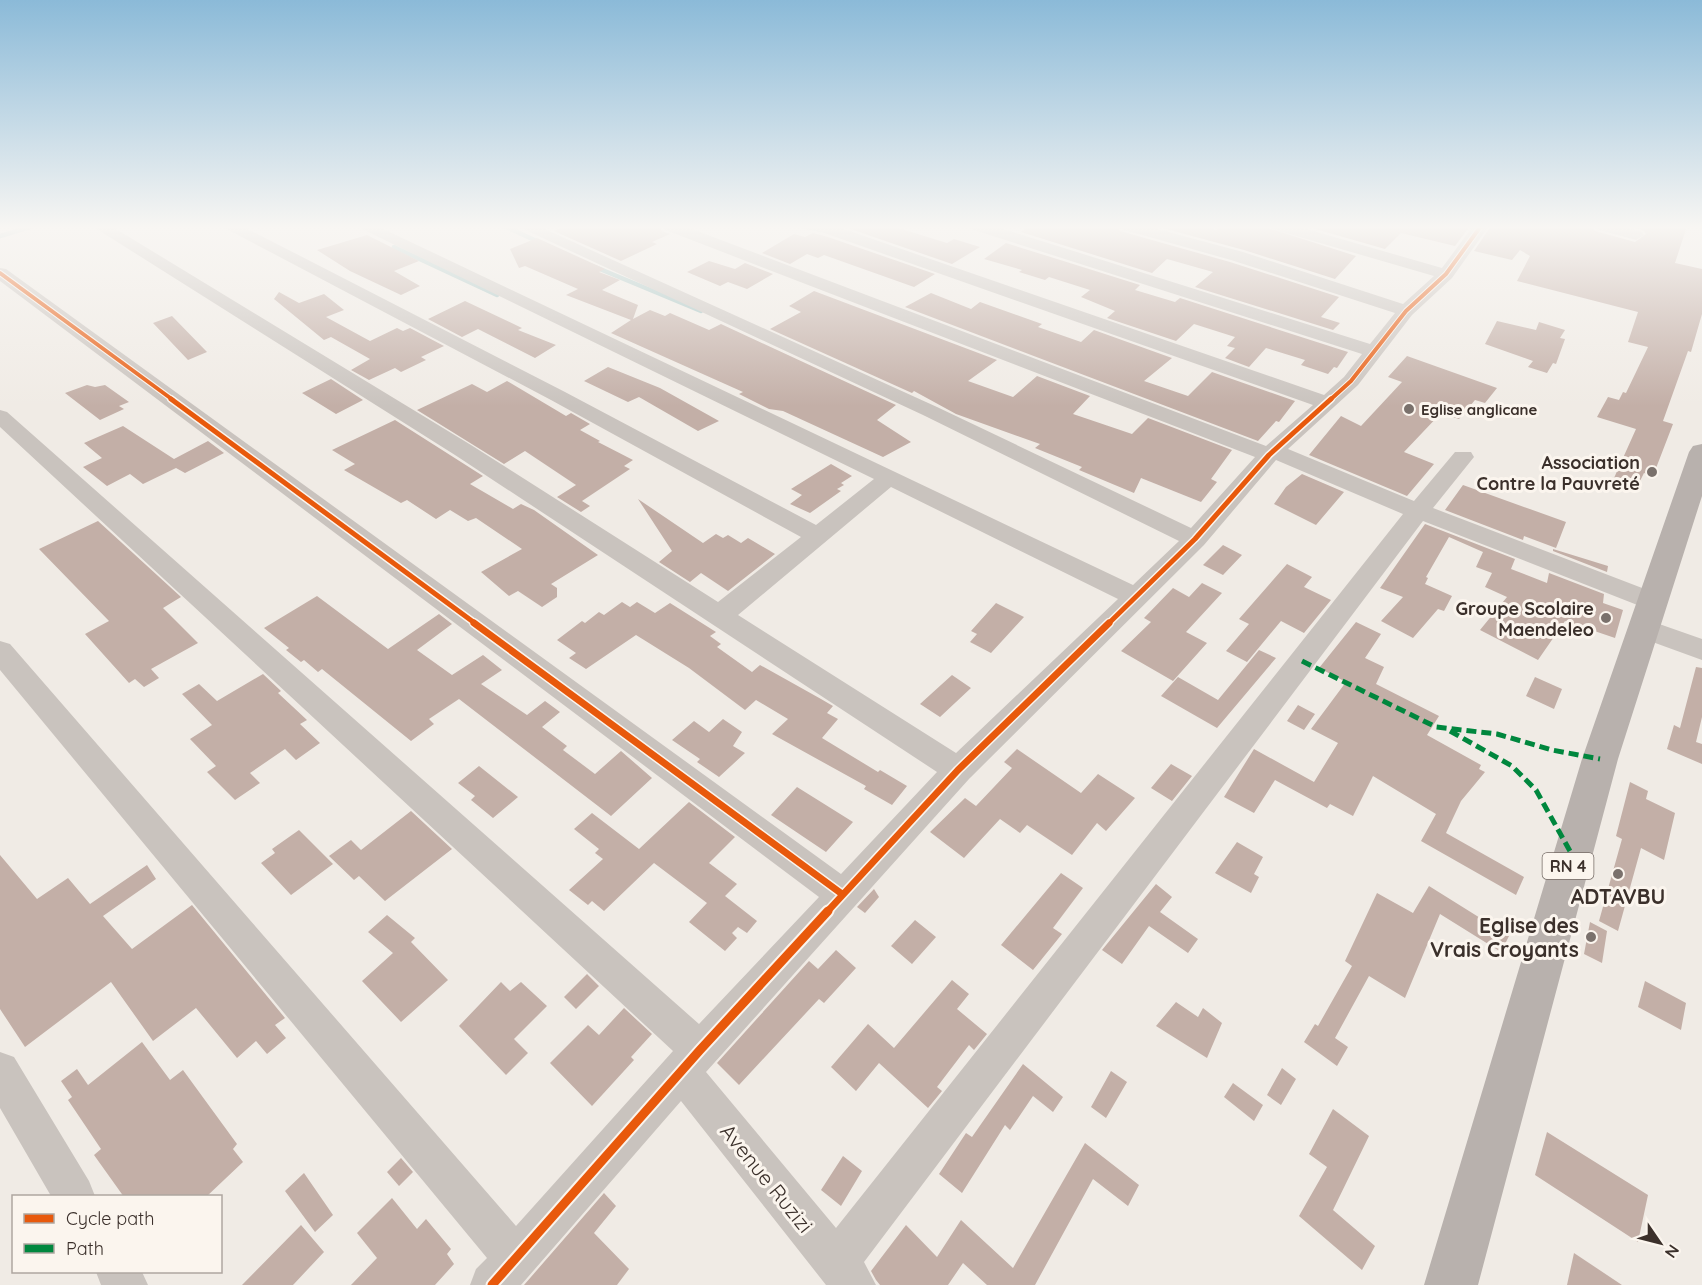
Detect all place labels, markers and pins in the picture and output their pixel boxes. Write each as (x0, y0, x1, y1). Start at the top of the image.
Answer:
place label: Eglise anglicane (1421, 400, 1538, 419)
marker: Eglise anglicane (1402, 402, 1416, 416)
place label: Association Contre la Pauvreté (1477, 451, 1640, 495)
marker: Association Contre la Pauvreté (1645, 465, 1659, 479)
place label: Groupe Scolaire Maendeleo (1456, 597, 1594, 641)
marker: Groupe Scolaire Maendeleo (1599, 611, 1613, 625)
marker: ADTAVBU (1611, 867, 1625, 881)
place label: ADTAVBU (1571, 883, 1665, 909)
place label: Eglise des Vrais Croyants (1430, 912, 1579, 962)
marker: Eglise des Vrais Croyants (1584, 930, 1598, 944)

